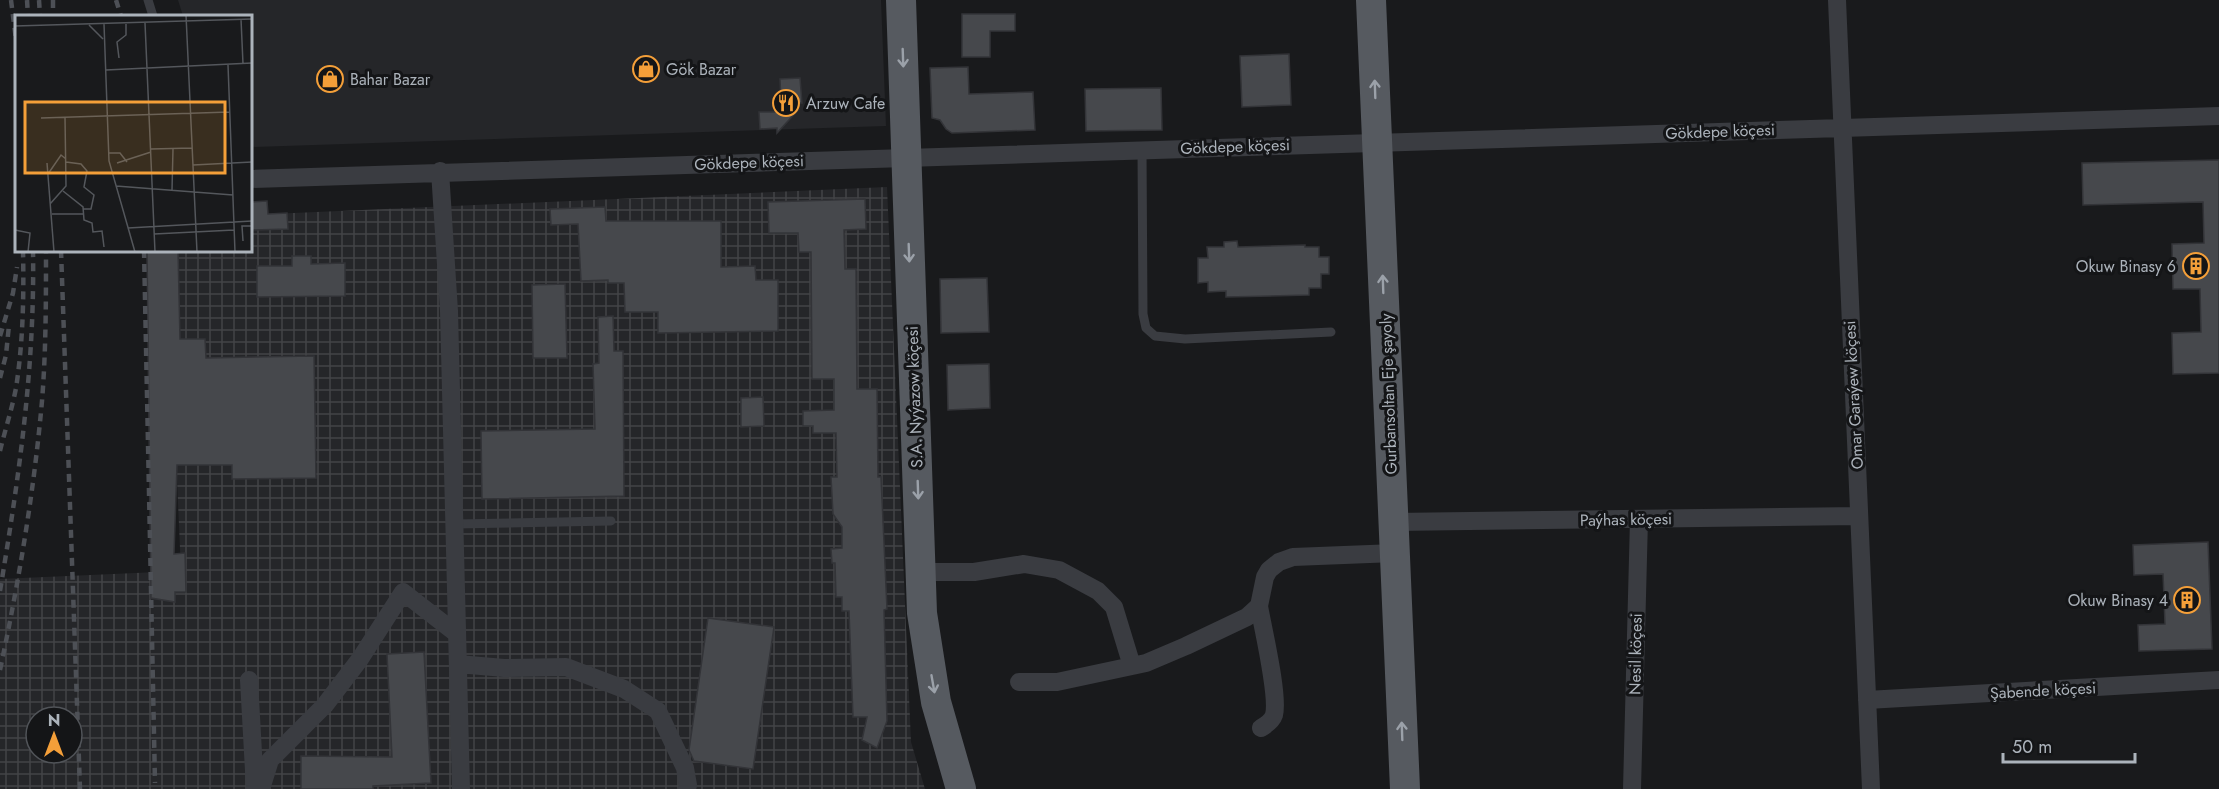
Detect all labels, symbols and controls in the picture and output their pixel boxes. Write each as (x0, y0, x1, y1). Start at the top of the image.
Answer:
inset map (15, 15, 252, 252)
one-way arrow (897, 48, 908, 68)
shop icon: Gök Bazar (631, 54, 661, 84)
place label: Gök Bazar (666, 58, 737, 81)
shop icon: Bahar Bazar (315, 64, 345, 94)
place label: Bahar Bazar (350, 68, 431, 91)
one-way arrow (1369, 80, 1381, 100)
restaurant icon: Arzuw Cafe (771, 88, 801, 118)
place label: Arzuw Cafe (806, 92, 885, 115)
street label: Gökdepe köçesi (1665, 118, 1775, 145)
street label: Gökdepe köçesi (1180, 133, 1290, 160)
street label: Gökdepe köçesi (694, 149, 804, 176)
one-way arrow (904, 243, 915, 263)
building icon: Okuw Binasy 6 (2181, 251, 2211, 281)
place label: Okuw Binasy 6 (2076, 255, 2176, 278)
one-way arrow (1378, 274, 1389, 294)
street label: Gurbansoltan Eje şayoly (1374, 312, 1403, 475)
street label: Omar Garaýew köçesi (1838, 320, 1869, 470)
street label: S.A. Nyýazow köçesi (901, 326, 928, 468)
one-way arrow (912, 480, 923, 500)
street label: Paýhas köçesi (1580, 507, 1672, 532)
building icon: Okuw Binasy 4 (2172, 585, 2202, 615)
place label: Okuw Binasy 4 (2068, 589, 2168, 612)
street label: Nesil köçesi (1623, 613, 1648, 695)
one-way arrow (927, 674, 938, 694)
street label: Şabende köçesi (1989, 676, 2097, 705)
north arrow (24, 705, 84, 765)
text: N (48, 709, 60, 732)
one-way arrow (1397, 721, 1408, 741)
scale bar (2003, 726, 2135, 764)
text: 50 m (2012, 734, 2052, 760)

